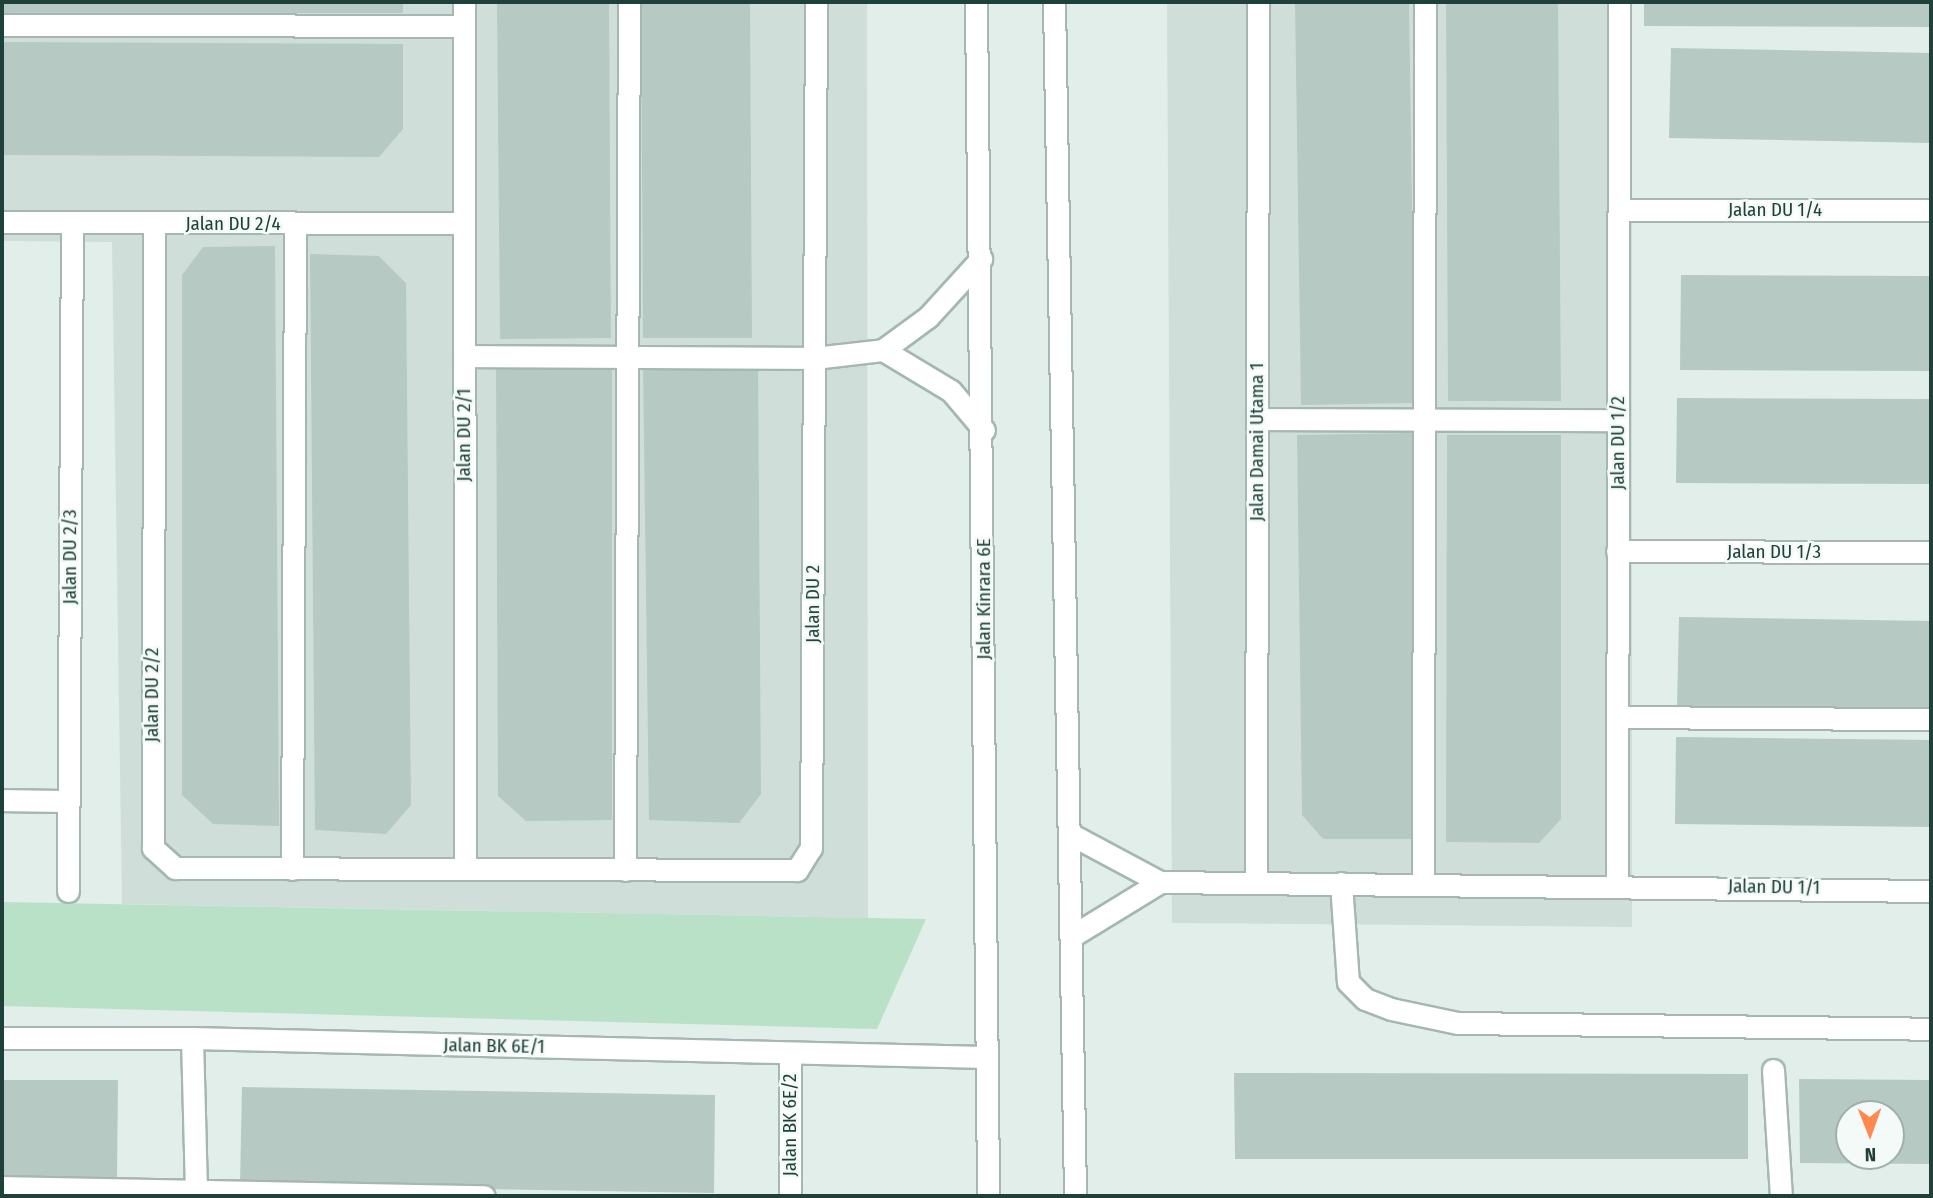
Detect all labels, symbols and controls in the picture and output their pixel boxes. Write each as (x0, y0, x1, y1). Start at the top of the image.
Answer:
street label: Jalan DU 1/4 (1728, 199, 1822, 221)
street label: Jalan DU 2/4 (185, 213, 281, 235)
street label: Jalan Damai Utama 1 (1246, 363, 1268, 521)
street label: Jalan DU 2/1 (453, 388, 475, 482)
street label: Jalan DU 1/2 (1607, 396, 1629, 490)
street label: Jalan DU 2/3 (59, 510, 81, 604)
street label: Jalan Kinrara 6E (973, 538, 995, 660)
street label: Jalan DU 1/3 (1727, 541, 1821, 563)
street label: Jalan DU 2 (802, 565, 824, 643)
street label: Jalan DU 2/2 (141, 648, 163, 742)
street label: Jalan DU 1/1 (1728, 875, 1820, 899)
street label: Jalan BK 6E/1 (443, 1034, 545, 1058)
street label: Jalan BK 6E/2 (779, 1074, 801, 1176)
north arrow (1835, 1100, 1905, 1170)
text: N (1864, 1143, 1876, 1166)

